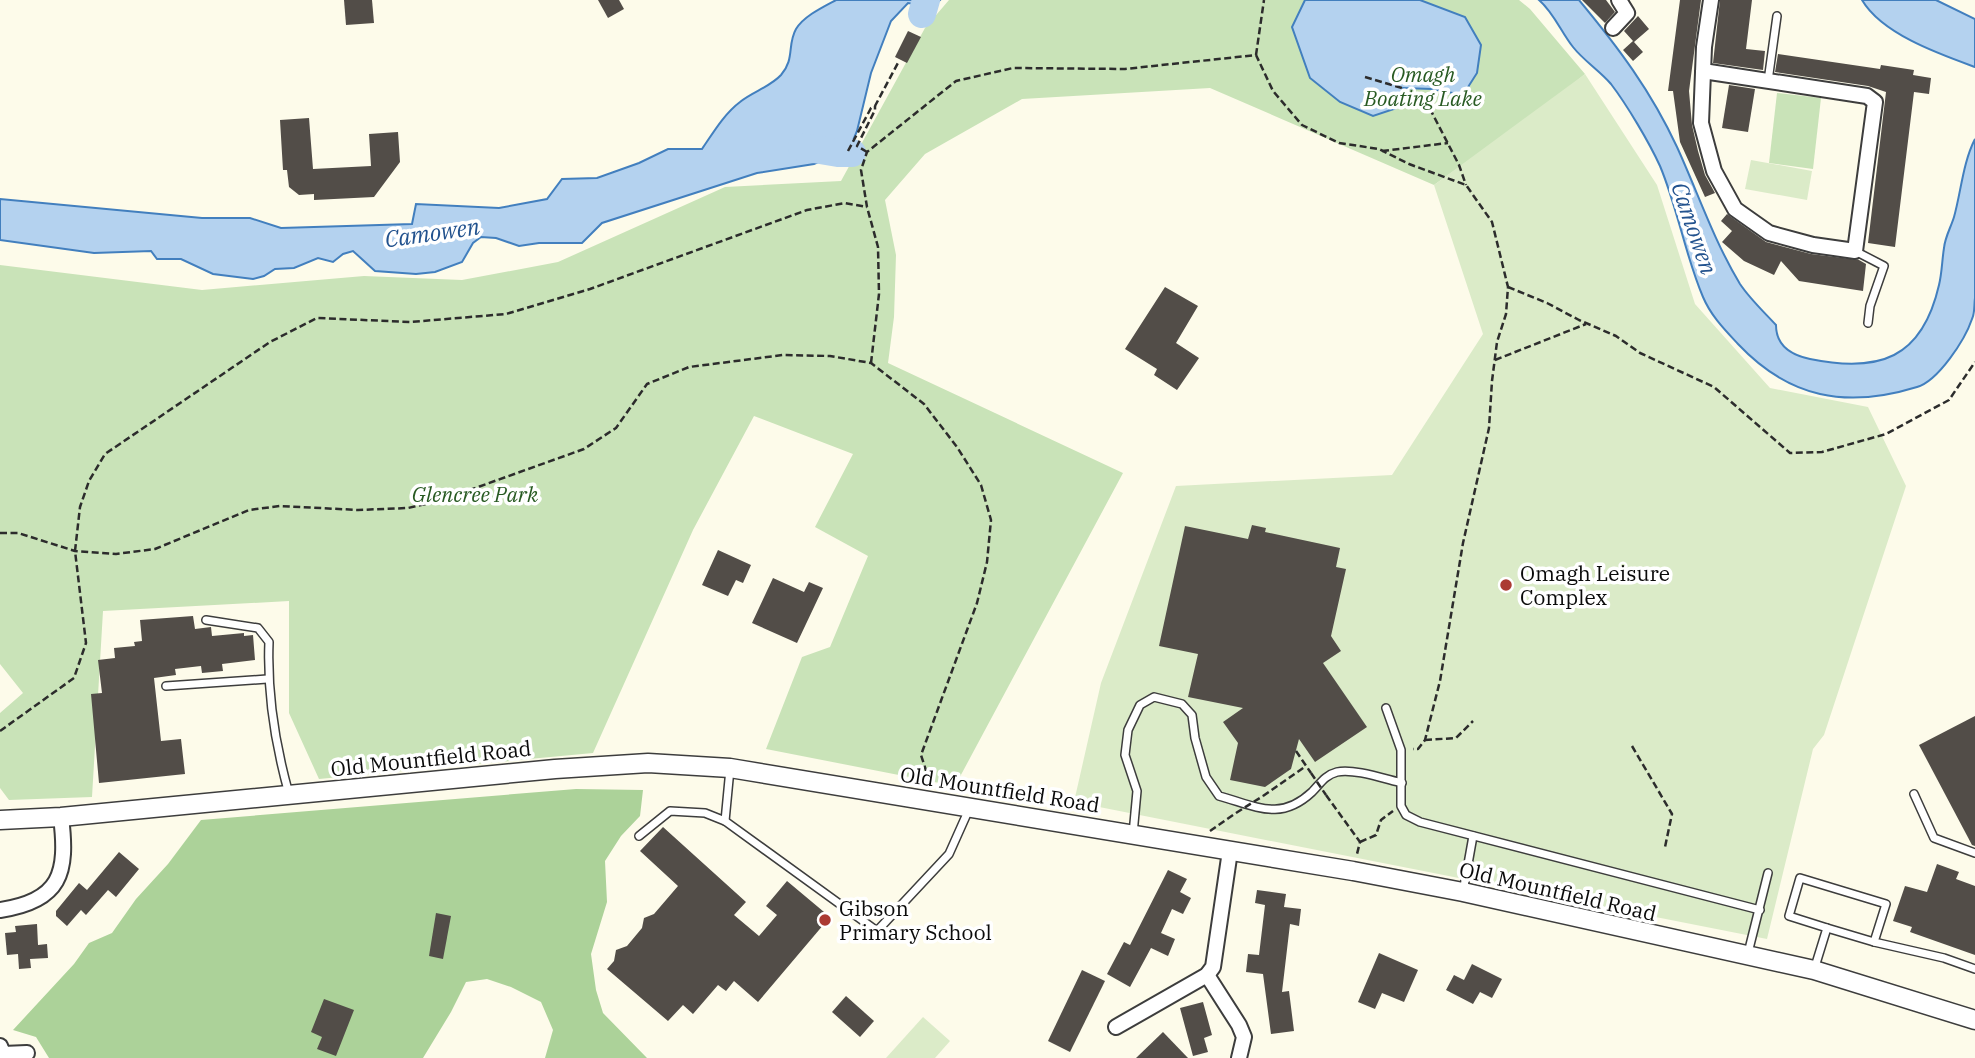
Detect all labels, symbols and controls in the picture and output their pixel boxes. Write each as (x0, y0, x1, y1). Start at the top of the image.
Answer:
park label: Omagh Boating Lake (1363, 60, 1483, 112)
water label: Camowen (1665, 178, 1725, 278)
water label: Camowen (383, 210, 481, 254)
park label: Glencree Park (412, 480, 539, 508)
place label: Omagh Leisure Complex (1520, 559, 1670, 611)
marker: Omagh Leisure Complex (1498, 577, 1514, 593)
street label: Old Mountfield Road (329, 734, 533, 782)
street label: Old Mountfield Road (898, 759, 1102, 819)
street label: Old Mountfield Road (1457, 855, 1660, 927)
place label: Gibson Primary School (839, 894, 992, 946)
marker: Gibson Primary School (817, 912, 833, 928)

